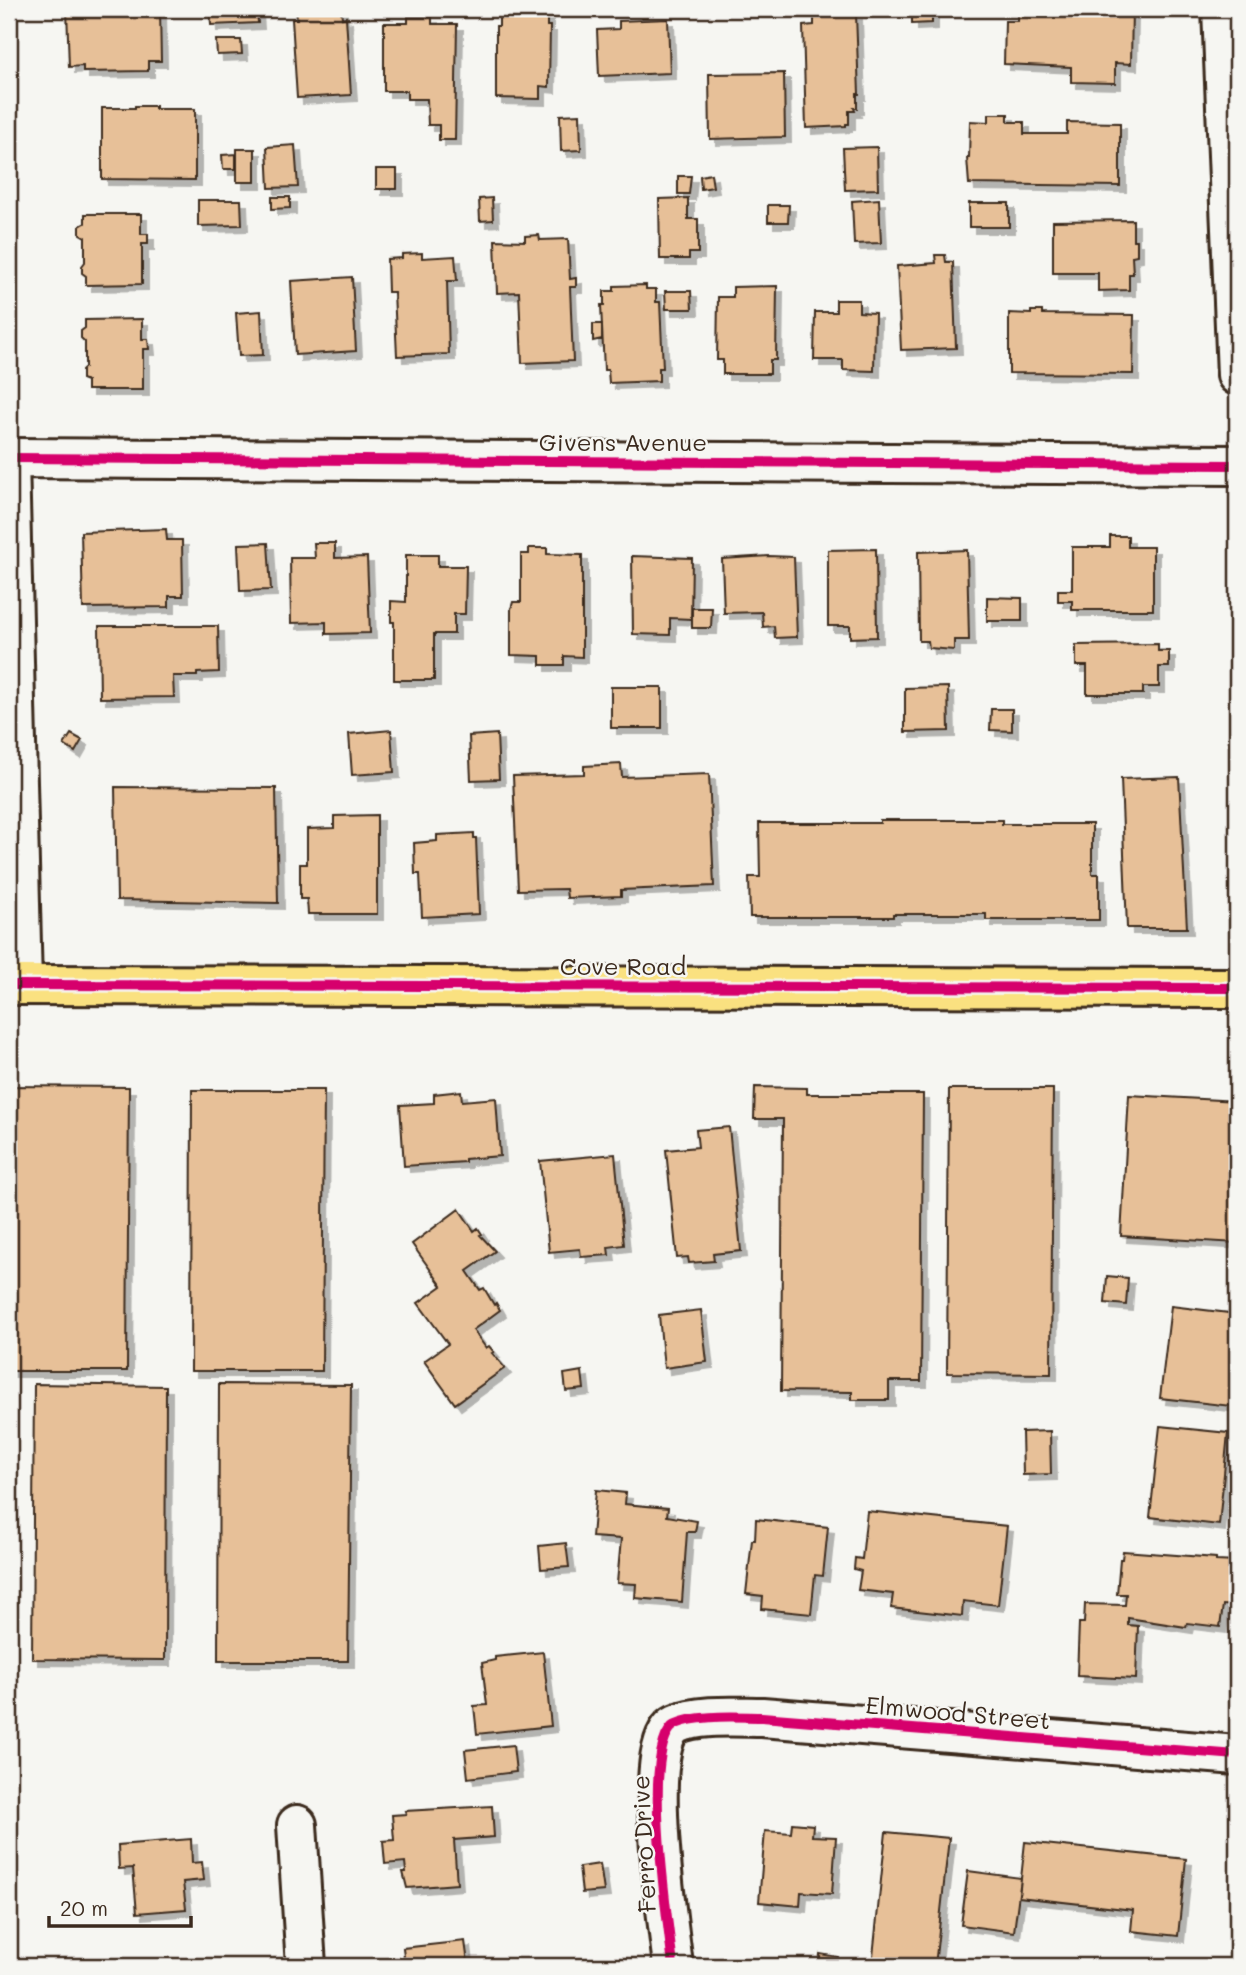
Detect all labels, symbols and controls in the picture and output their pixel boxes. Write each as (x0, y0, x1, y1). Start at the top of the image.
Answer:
street label: Givens Avenue (539, 426, 707, 457)
street label: Cove Road (560, 950, 686, 981)
street label: Elmwood Street (864, 1688, 1052, 1736)
street label: Ferro Drive (624, 1774, 662, 1914)
scale bar (49, 1884, 191, 1928)
text: 20 m (60, 1894, 108, 1921)

